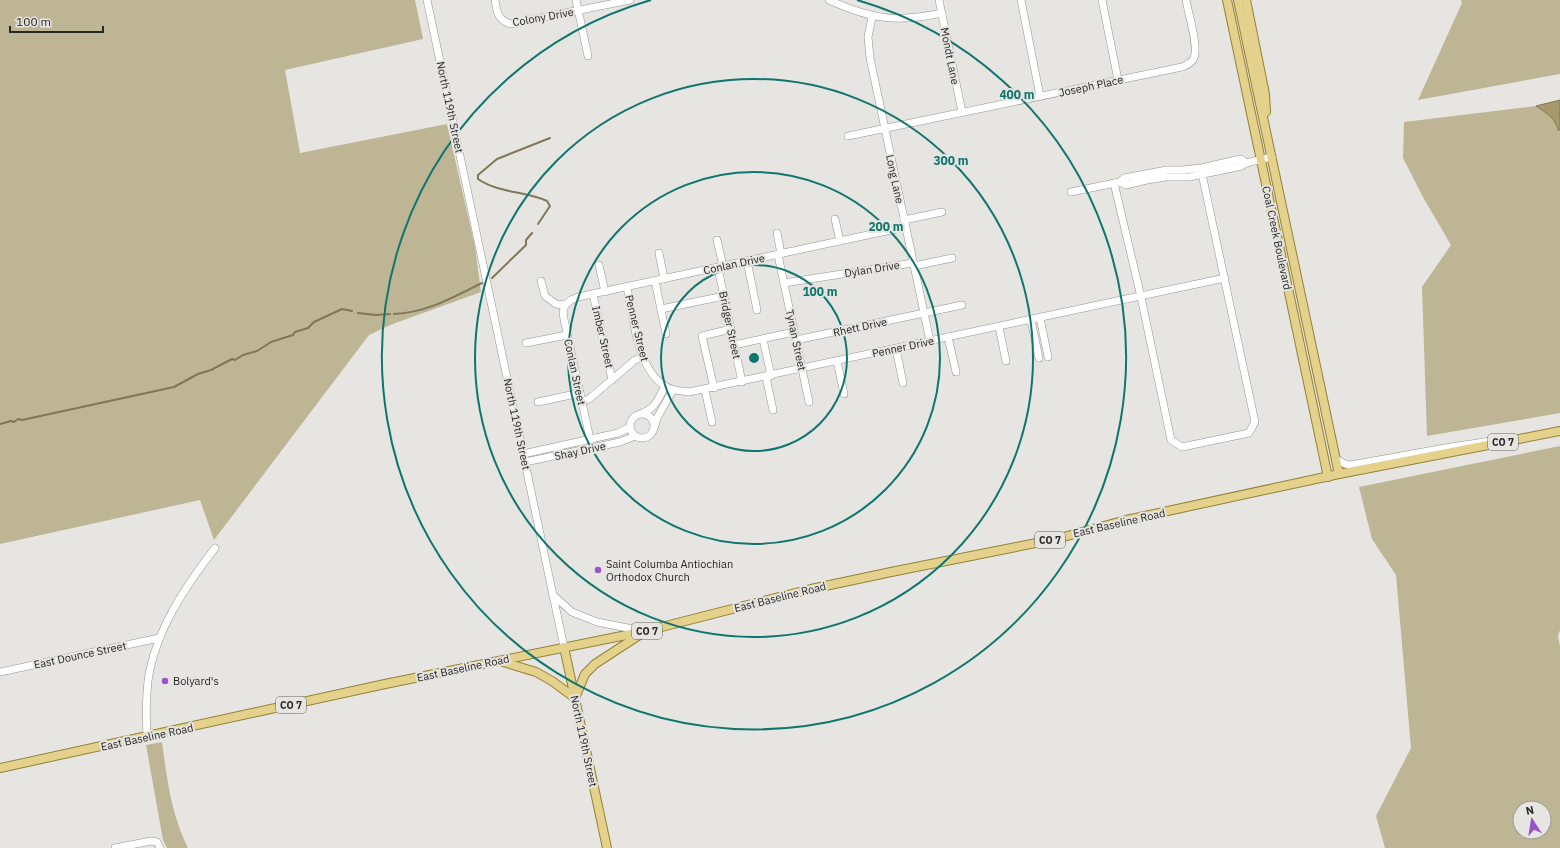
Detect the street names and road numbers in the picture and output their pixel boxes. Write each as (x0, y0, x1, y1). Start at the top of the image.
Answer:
street label: Colony Drive (511, 5, 575, 29)
street label: Mondt Lane (938, 26, 962, 86)
street label: North 119th Street (433, 60, 467, 154)
street label: Joseph Place (1058, 72, 1124, 100)
street label: Long Lane (883, 153, 907, 205)
street label: Coal Creek Boulevard (1259, 185, 1295, 291)
street label: Conlan Drive (702, 251, 766, 277)
street label: Dylan Drive (843, 258, 901, 280)
street label: Bridger Street (716, 290, 744, 360)
street label: Penner Street (622, 293, 652, 363)
street label: Imber Street (589, 305, 617, 370)
street label: Tynan Street (783, 308, 809, 372)
street label: Rhett Drive (832, 314, 888, 340)
street label: Penner Drive (871, 334, 935, 360)
street label: Conlan Street (561, 338, 589, 406)
street label: North 119th Street (500, 377, 534, 471)
road number: CO 7 (1488, 434, 1518, 450)
street label: Shay Drive (553, 439, 607, 463)
street label: East Baseline Road (1071, 506, 1167, 540)
road number: CO 7 (1035, 532, 1065, 548)
street label: East Baseline Road (733, 579, 827, 615)
road number: CO 7 (632, 623, 662, 639)
street label: East Dounce Street (32, 638, 128, 672)
street label: East Baseline Road (415, 651, 511, 685)
street label: North 119th Street (567, 694, 601, 788)
road number: CO 7 (276, 697, 306, 713)
street label: East Baseline Road (99, 720, 195, 754)

